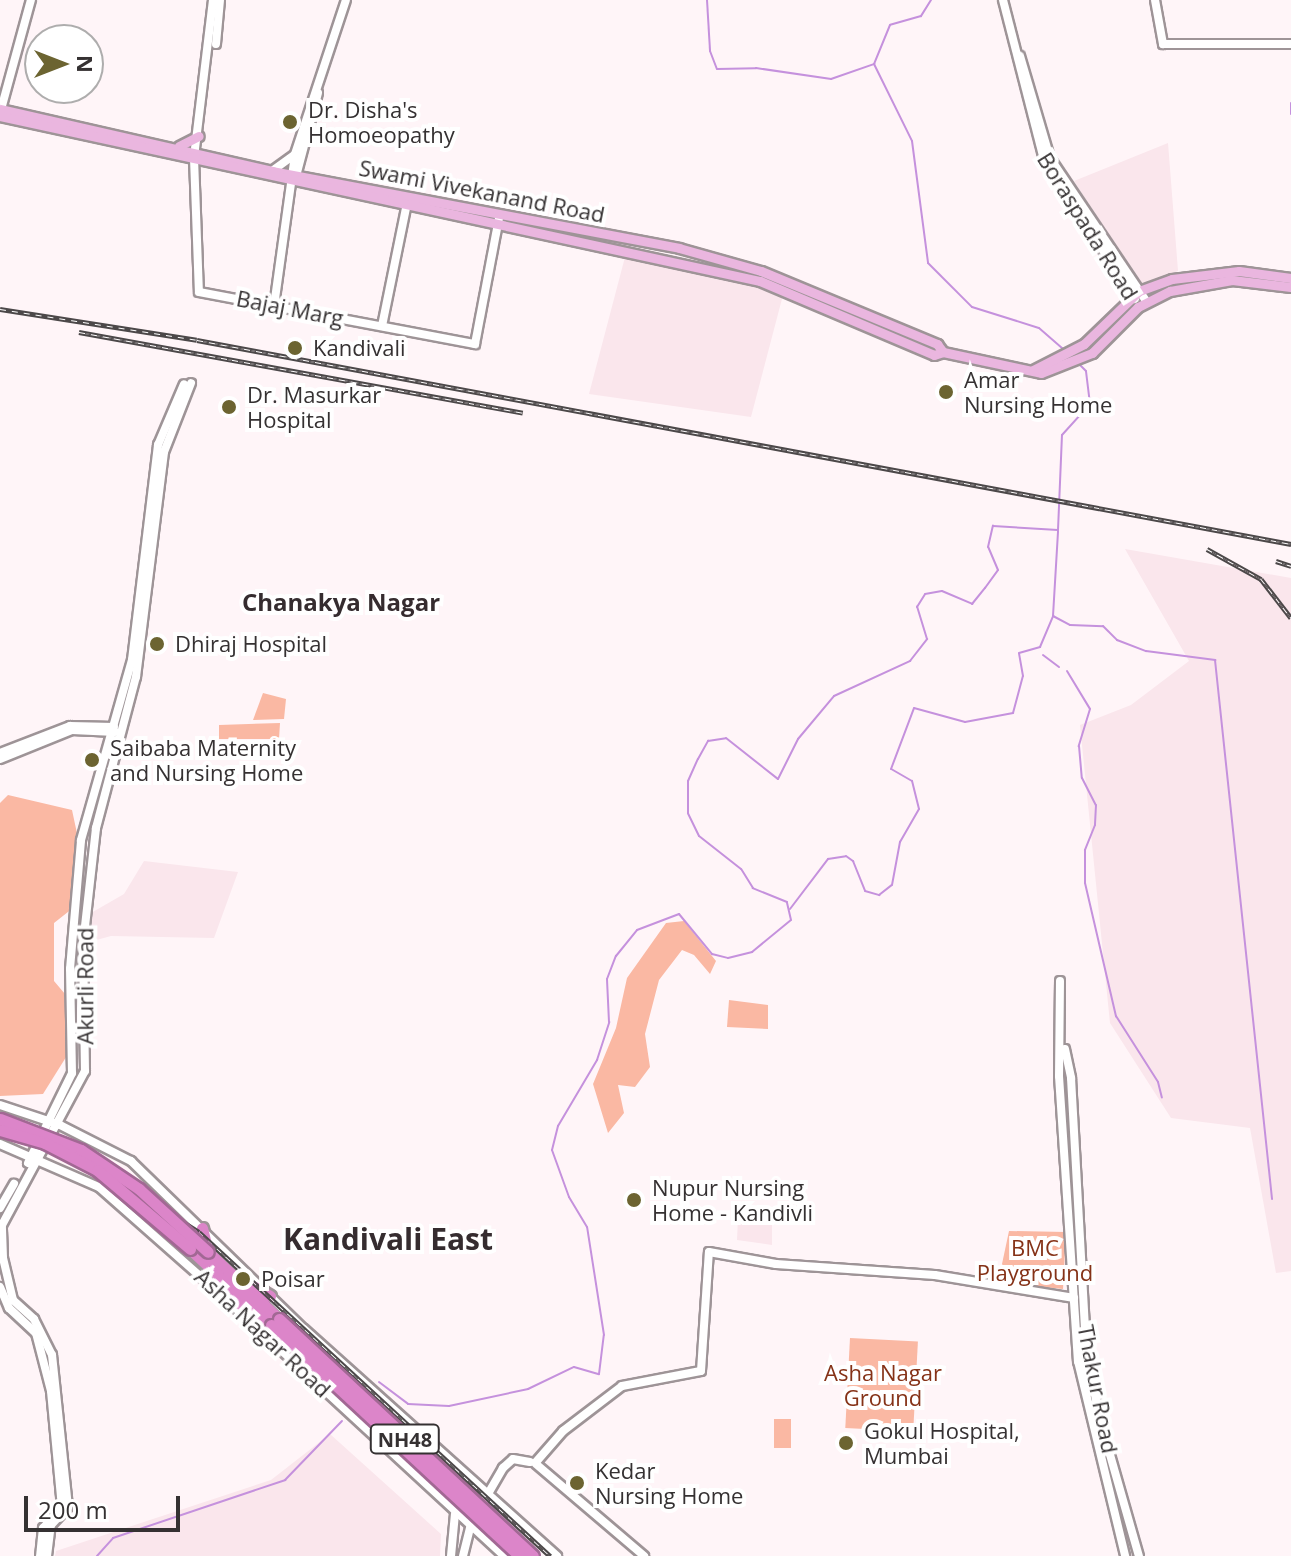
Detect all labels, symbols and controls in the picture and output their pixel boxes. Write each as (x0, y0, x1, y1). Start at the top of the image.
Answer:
north arrow (24, 24, 104, 104)
text: N (71, 55, 101, 73)
place label: Dr. Disha's Homoeopathy (308, 96, 455, 148)
marker: Dr. Disha's Homoeopathy (279, 111, 301, 133)
street label: Boraspada Road (1032, 147, 1144, 305)
street label: Swami Vivekanand Road (357, 154, 607, 228)
street label: Bajaj Marg (234, 285, 346, 331)
place label: Kandivali (313, 335, 406, 361)
marker: Kandivali (284, 337, 306, 359)
place label: Amar Nursing Home (964, 366, 1112, 418)
place label: Dr. Masurkar Hospital (247, 381, 381, 432)
marker: Amar Nursing Home (935, 381, 957, 403)
marker: Dr. Masurkar Hospital (218, 396, 240, 418)
district label: Chanakya Nagar (242, 588, 440, 616)
place label: Dhiraj Hospital (175, 631, 327, 657)
marker: Dhiraj Hospital (146, 633, 168, 655)
place label: Saibaba Maternity and Nursing Home (110, 734, 303, 786)
marker: Saibaba Maternity and Nursing Home (81, 749, 103, 771)
street label: Akurli Road (72, 927, 98, 1045)
place label: Nupur Nursing Home - Kandivli (652, 1174, 813, 1226)
marker: Nupur Nursing Home - Kandivli (623, 1189, 645, 1211)
district label: Kandivali East (283, 1221, 493, 1257)
park label: BMC Playground (977, 1234, 1093, 1286)
street label: Asha Nagar Road (190, 1263, 336, 1403)
place label: Poisar (261, 1266, 325, 1292)
marker: Poisar (232, 1268, 254, 1290)
street label: Thakur Road (1073, 1323, 1123, 1455)
park label: Asha Nagar Ground (824, 1359, 942, 1410)
place label: Gokul Hospital, Mumbai (864, 1417, 1020, 1468)
road number: NH48 (369, 1423, 441, 1455)
marker: Gokul Hospital, Mumbai (835, 1432, 857, 1454)
place label: Kedar Nursing Home (595, 1457, 743, 1508)
marker: Kedar Nursing Home (566, 1472, 588, 1494)
scale bar (28, 1480, 184, 1530)
text: 200 m (38, 1493, 108, 1526)

